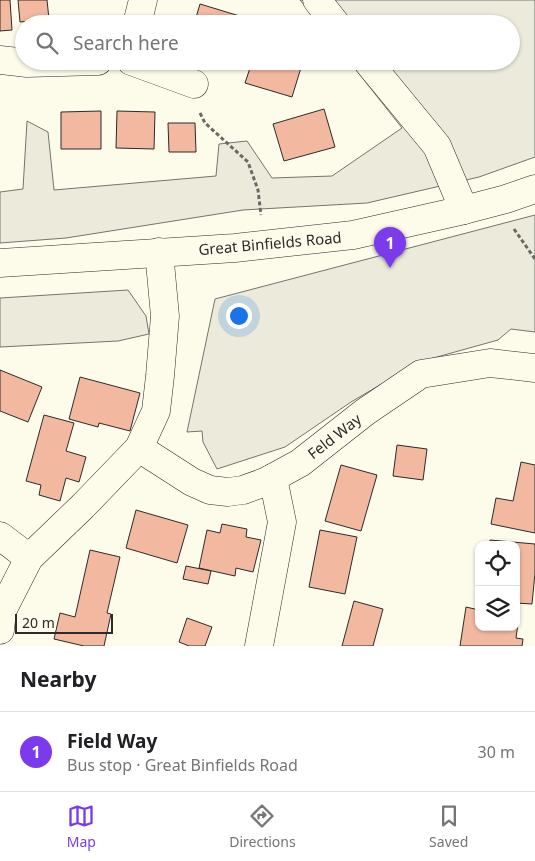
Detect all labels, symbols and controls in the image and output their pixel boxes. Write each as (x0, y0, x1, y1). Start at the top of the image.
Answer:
search box (15, 15, 520, 70)
icon: search (33, 29, 61, 57)
text: Search here (73, 30, 179, 56)
street label: Great Binfields Road (198, 227, 342, 259)
pin: 1 (374, 227, 406, 268)
your location (226, 303, 252, 329)
street label: Feld Way (303, 409, 365, 463)
map controls (475, 541, 520, 631)
button: locate (475, 541, 520, 586)
button: layers (475, 586, 520, 631)
scale bar (15, 611, 112, 634)
text: 20 m (22, 613, 55, 632)
text: Nearby (20, 665, 96, 693)
text: Field Way (67, 728, 157, 754)
text: 1 (31, 741, 41, 763)
text: 30 m (478, 741, 515, 763)
text: Bus stop · Great Binfields Road (67, 754, 298, 776)
tab: Map (67, 802, 96, 851)
tab: Directions (229, 802, 296, 851)
tab: Saved (429, 802, 468, 851)

